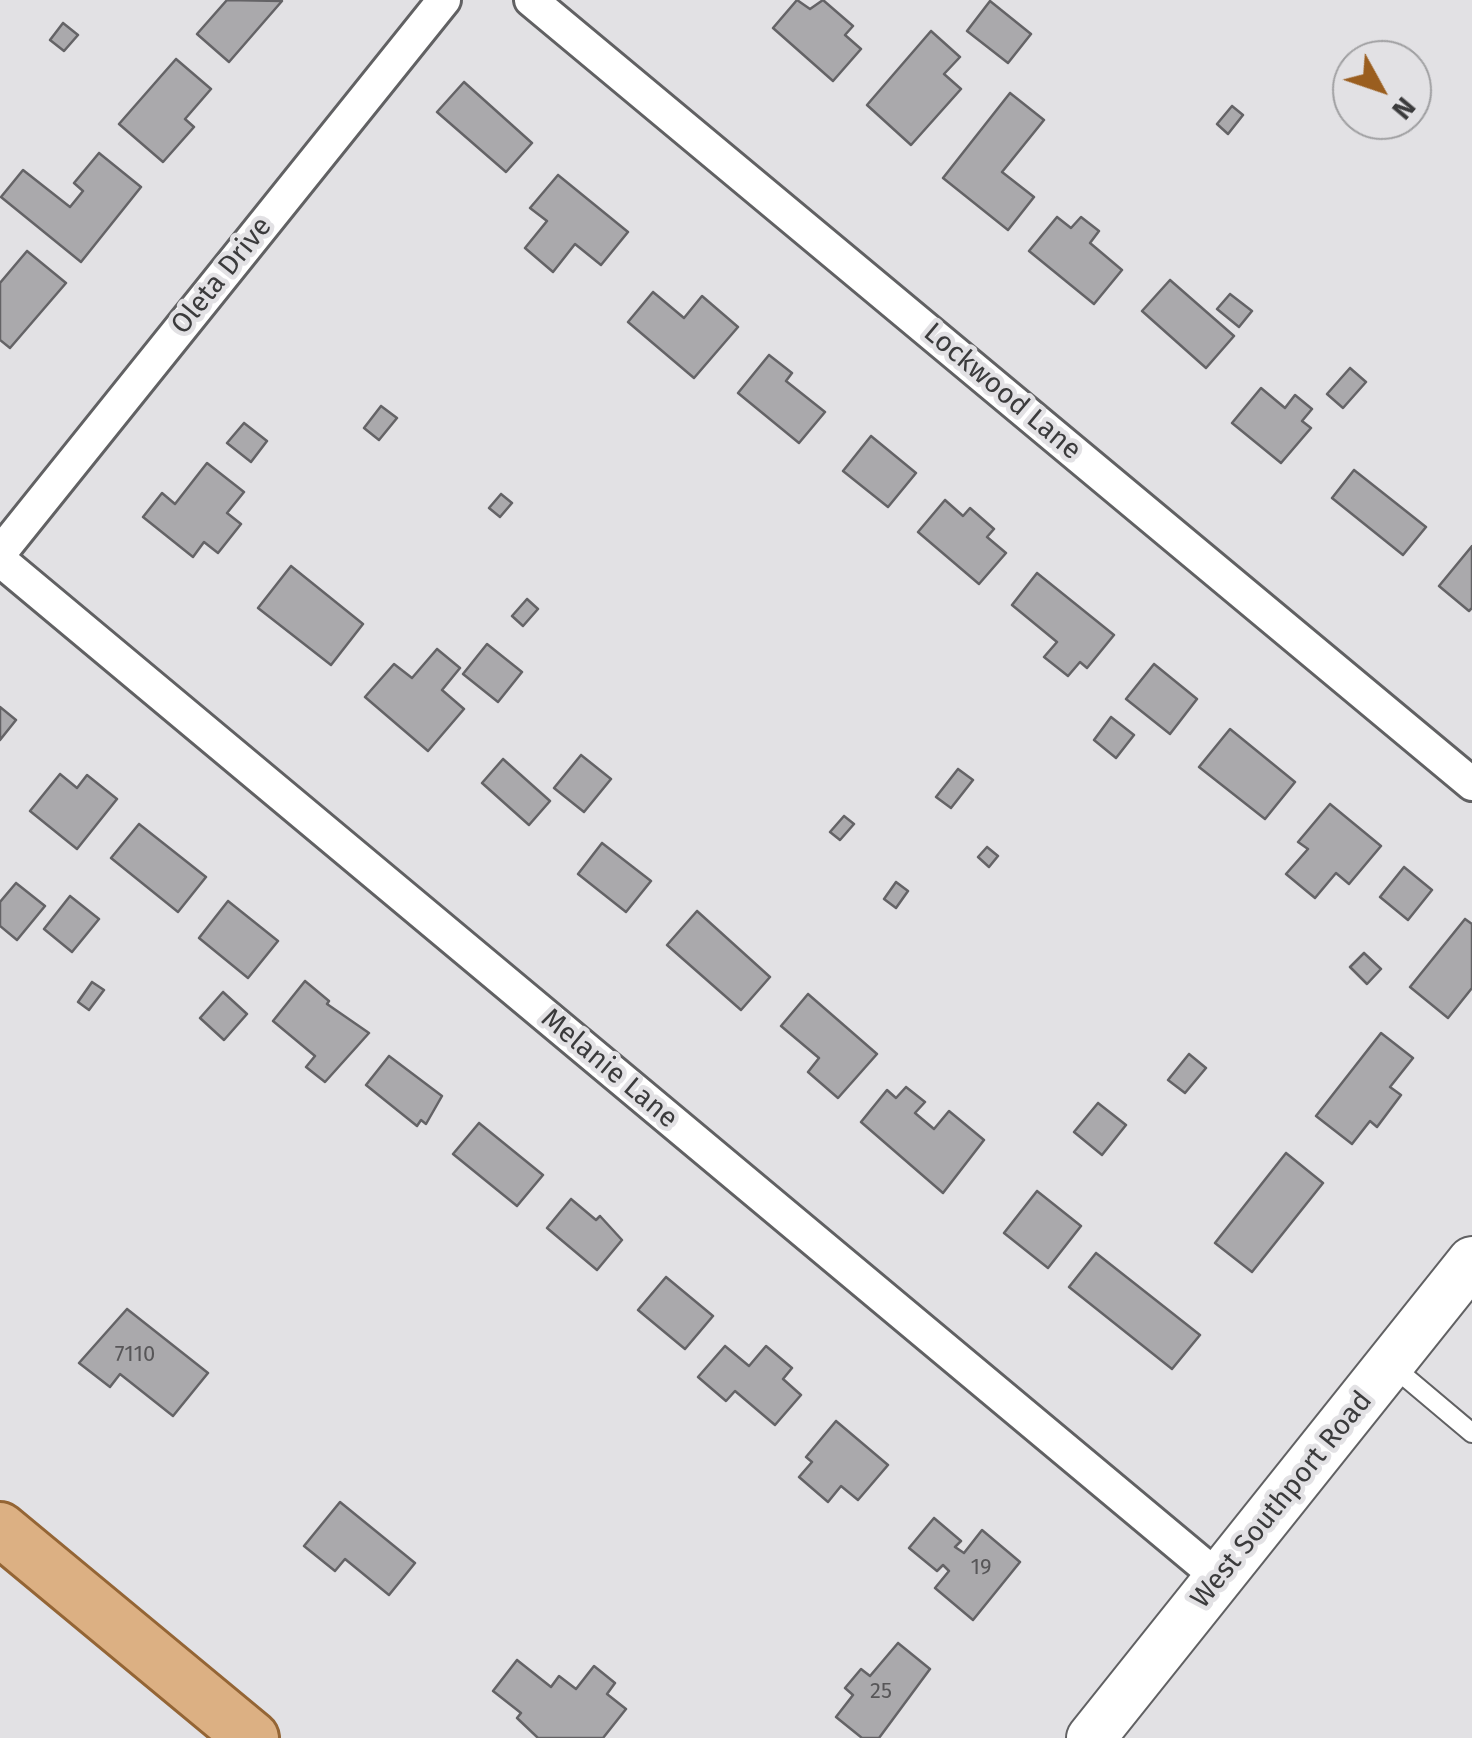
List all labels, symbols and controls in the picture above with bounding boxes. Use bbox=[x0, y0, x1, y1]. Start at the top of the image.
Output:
north arrow bbox=[1332, 40, 1432, 140]
text: N bbox=[1385, 91, 1422, 126]
street label: Oleta Drive bbox=[165, 211, 279, 341]
street label: Lockwood Lane bbox=[917, 317, 1087, 467]
street label: Melanie Lane bbox=[534, 1002, 684, 1136]
house number: 7110 bbox=[115, 1342, 155, 1368]
street label: West Southport Road bbox=[1184, 1385, 1380, 1615]
house number: 19 bbox=[970, 1555, 992, 1581]
house number: 25 bbox=[870, 1679, 892, 1705]

